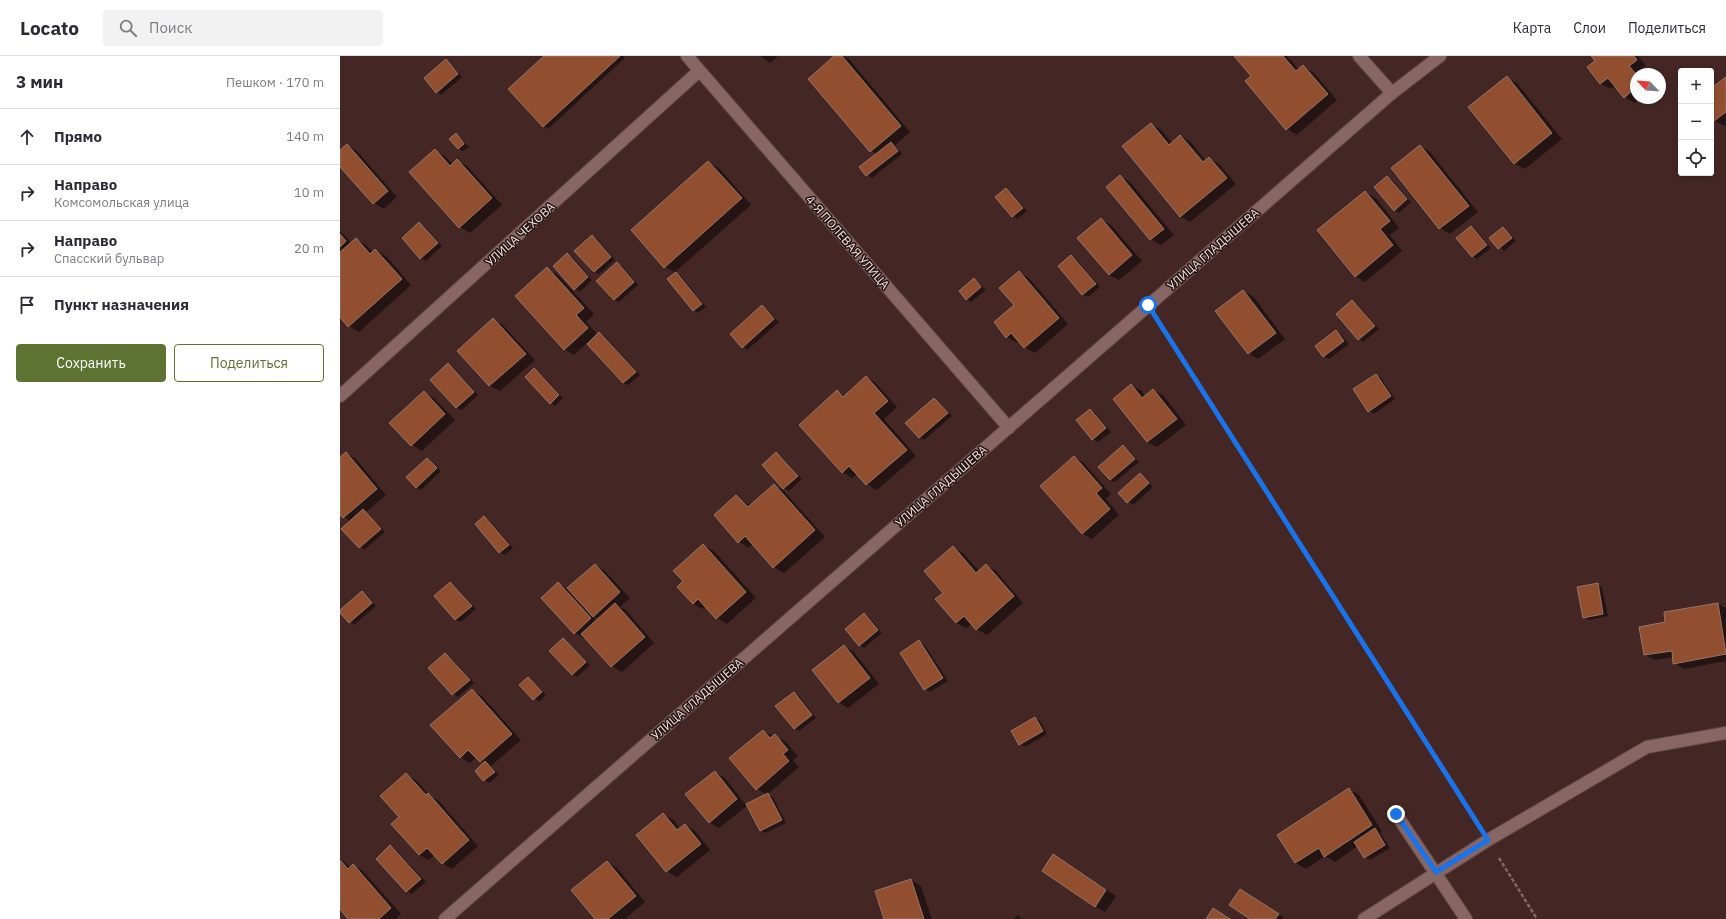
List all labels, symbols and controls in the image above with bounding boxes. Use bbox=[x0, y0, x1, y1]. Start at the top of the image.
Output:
search box bbox=[103, 10, 383, 46]
text: Locato bbox=[20, 16, 79, 40]
icon: search bbox=[117, 17, 139, 39]
text: Поиск bbox=[149, 18, 192, 37]
text: Карта bbox=[1513, 19, 1551, 37]
text: Слои bbox=[1573, 19, 1606, 37]
text: Поделиться bbox=[1628, 19, 1706, 37]
north arrow bbox=[1630, 68, 1666, 104]
map controls bbox=[1678, 68, 1714, 176]
button: + bbox=[1678, 68, 1714, 104]
text: 3 мин bbox=[16, 71, 63, 93]
text: Пешком · 170 m bbox=[226, 74, 324, 91]
button: − bbox=[1678, 104, 1714, 140]
icon: ahead bbox=[16, 126, 38, 148]
text: Прямо bbox=[54, 127, 102, 146]
text: 140 m bbox=[286, 128, 324, 145]
button: locate bbox=[1678, 140, 1714, 176]
text: Направо bbox=[54, 175, 117, 194]
icon: right bbox=[16, 182, 38, 204]
text: 10 m bbox=[294, 184, 324, 201]
street label: 4-Я ПОЛЕВАЯ УЛИЦА bbox=[803, 192, 893, 292]
text: Комсомольская улица bbox=[54, 194, 189, 211]
street label: УЛИЦА ЧЕХОВА bbox=[482, 199, 558, 269]
street label: УЛИЦА ГЛАДЫШЕВА bbox=[1164, 205, 1262, 293]
text: Направо bbox=[54, 231, 117, 250]
icon: right bbox=[16, 238, 38, 260]
text: 20 m bbox=[294, 240, 324, 257]
text: Спасский бульвар bbox=[54, 250, 164, 267]
icon: arrive bbox=[16, 294, 38, 316]
text: Пункт назначения bbox=[54, 295, 189, 314]
route start bbox=[1139, 296, 1157, 314]
button: Сохранить bbox=[16, 344, 166, 382]
button: Поделиться bbox=[174, 344, 324, 382]
street label: УЛИЦА ГЛАДЫШЕВА bbox=[892, 442, 990, 530]
street label: УЛИЦА ГЛАДЫШЕВА bbox=[648, 655, 746, 743]
route end bbox=[1387, 805, 1405, 823]

